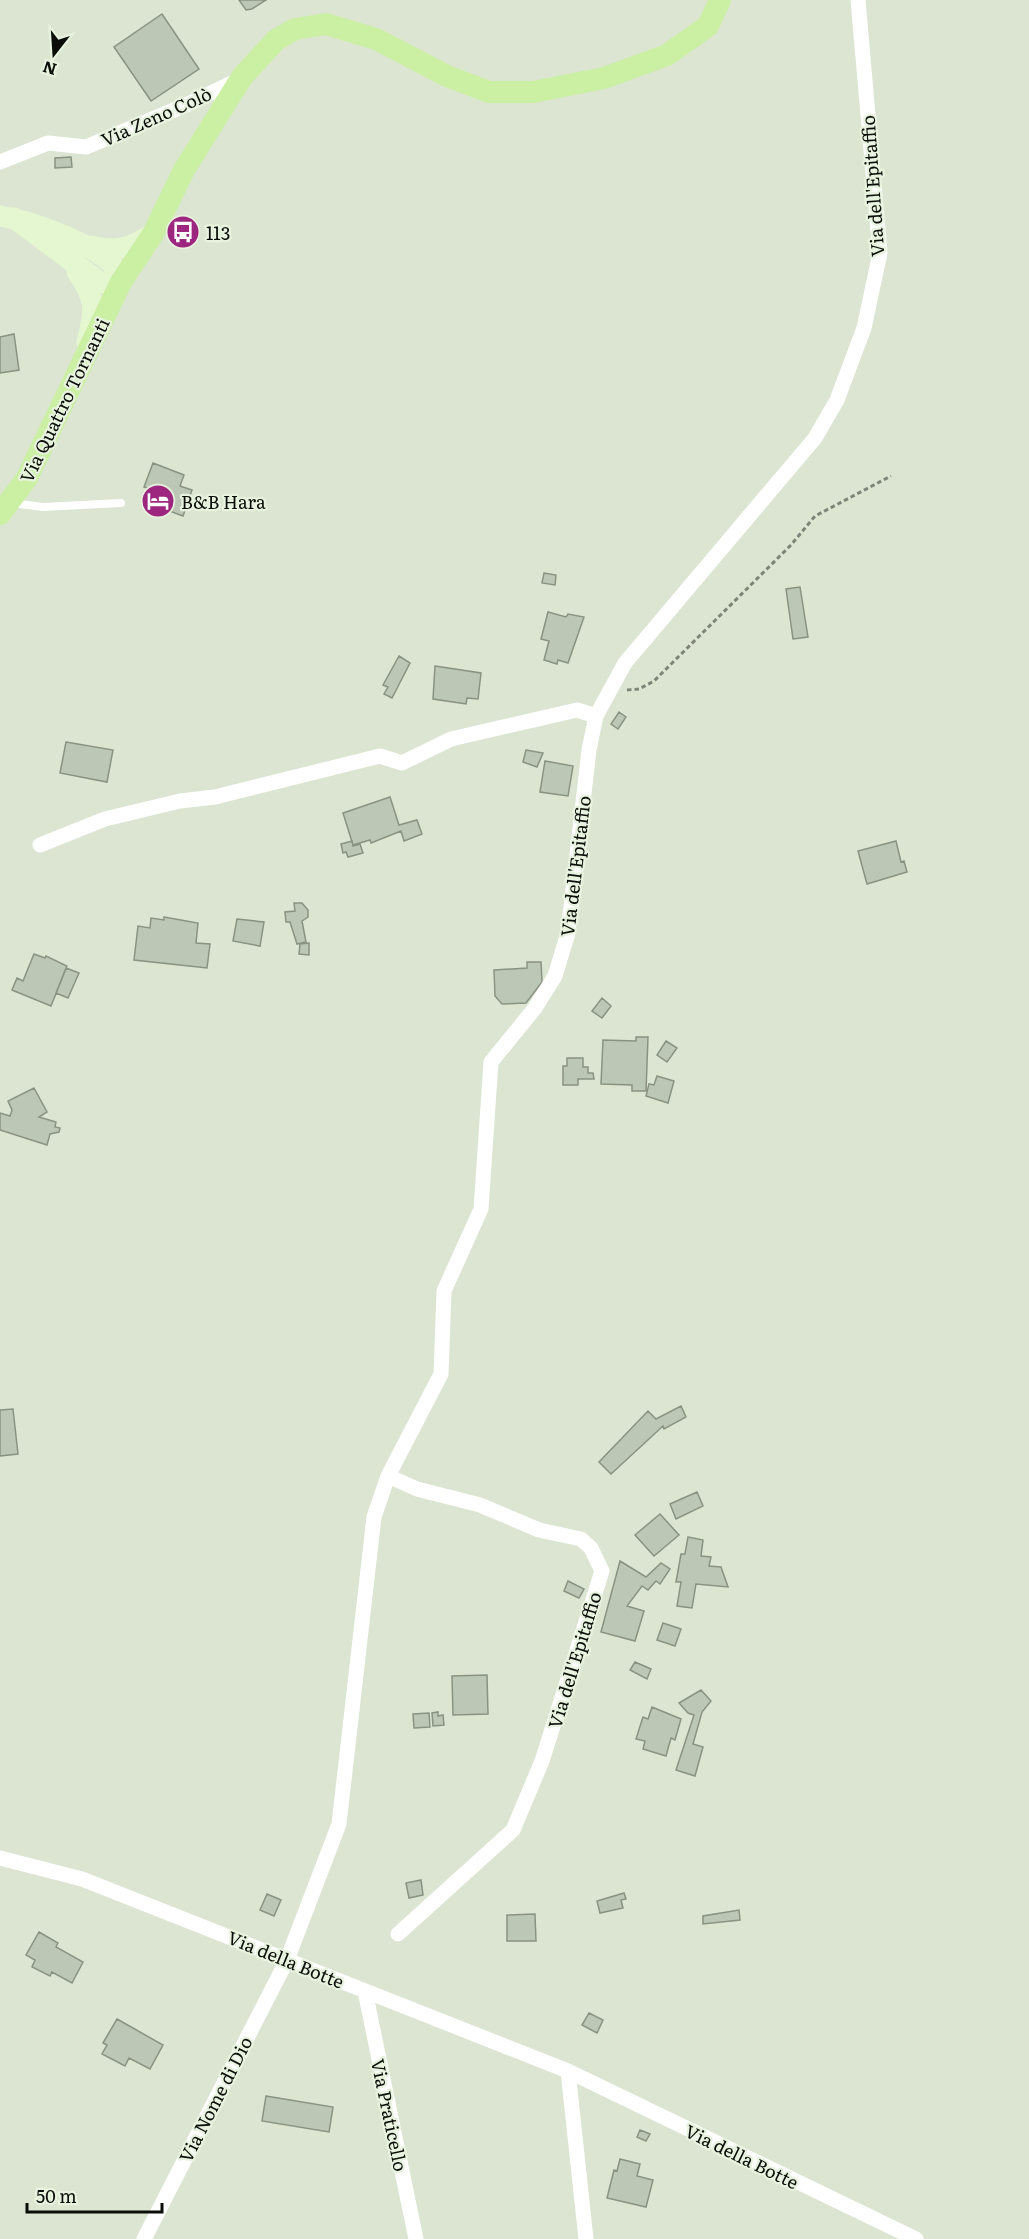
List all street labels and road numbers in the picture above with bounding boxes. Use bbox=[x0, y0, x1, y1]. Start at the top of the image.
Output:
street label: Via Zeno Colò bbox=[96, 80, 216, 152]
street label: Via dell'Epitaffio bbox=[854, 114, 890, 258]
street label: Via Quattro Tornanti bbox=[12, 313, 116, 487]
street label: Via dell'Epitaffio bbox=[553, 794, 597, 938]
street label: Via dell'Epitaffio bbox=[540, 1588, 608, 1732]
street label: Via della Botte bbox=[224, 1923, 348, 1995]
street label: Via Nome di Dio bbox=[172, 2031, 258, 2167]
street label: Via Praticello bbox=[365, 2056, 415, 2174]
street label: Via della Botte bbox=[681, 2117, 803, 2195]

